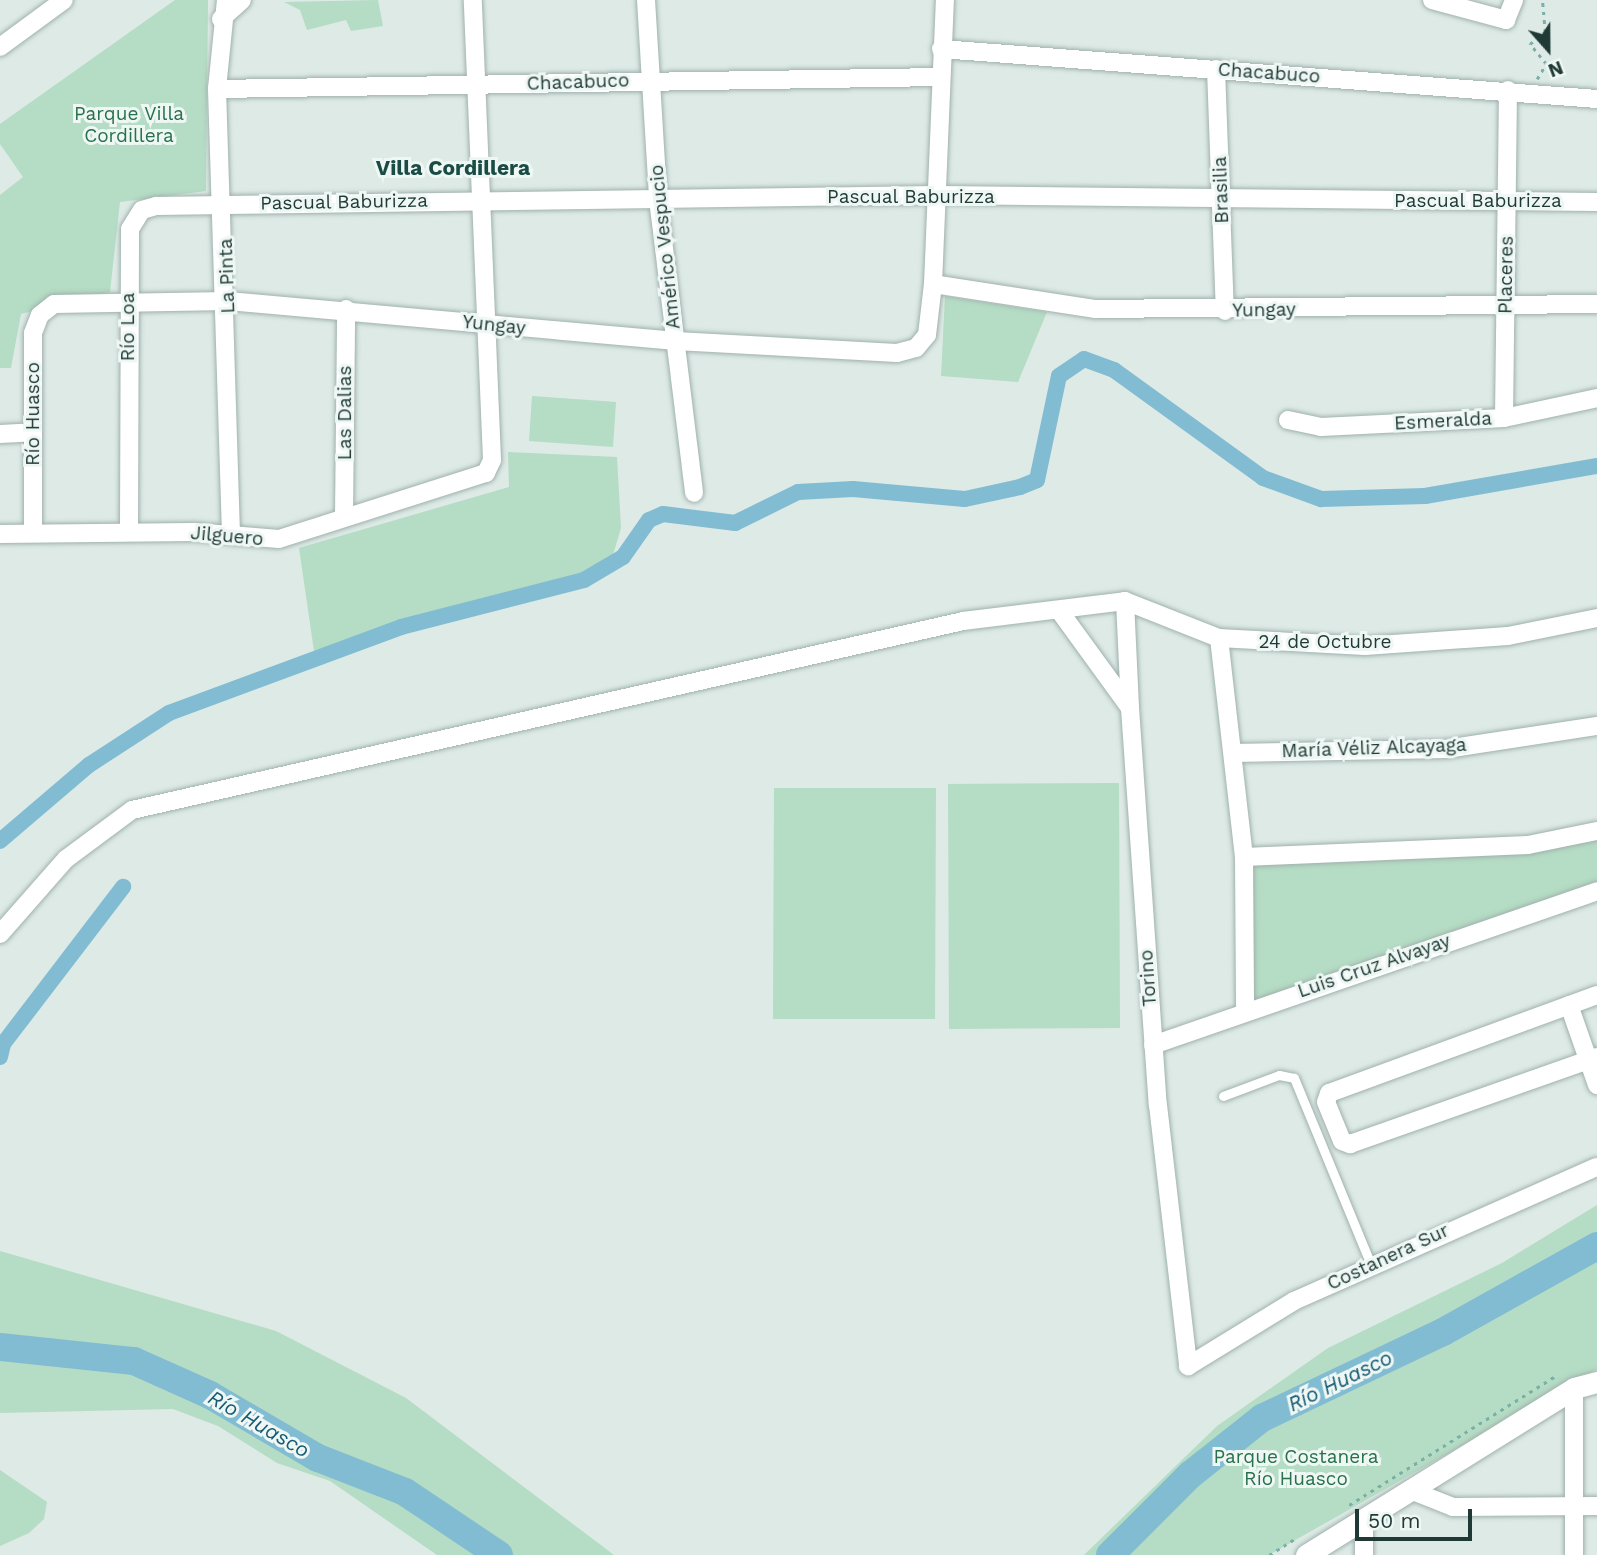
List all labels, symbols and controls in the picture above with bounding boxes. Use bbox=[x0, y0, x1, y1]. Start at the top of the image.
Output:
north arrow bbox=[1513, 14, 1583, 84]
text: N bbox=[1545, 56, 1566, 82]
street label: Chacabuco bbox=[1217, 58, 1321, 88]
street label: Chacabuco bbox=[526, 69, 630, 95]
park label: Parque Villa Cordillera bbox=[74, 103, 184, 147]
district label: Villa Cordillera bbox=[376, 155, 530, 181]
street label: Brasilia bbox=[1208, 156, 1234, 224]
street label: Américo Vespucio bbox=[645, 163, 685, 331]
street label: Pascual Baburizza bbox=[827, 186, 995, 208]
street label: Pascual Baburizza bbox=[260, 189, 428, 215]
street label: Pascual Baburizza bbox=[1394, 190, 1562, 212]
street label: Placeres bbox=[1494, 236, 1518, 314]
street label: La Pinta bbox=[214, 238, 240, 314]
street label: Río Loa bbox=[117, 293, 139, 361]
street label: Yungay bbox=[1232, 298, 1296, 322]
street label: Yungay bbox=[461, 310, 527, 340]
street label: Río Huasco bbox=[22, 362, 44, 466]
street label: Las Dalias bbox=[334, 366, 356, 460]
street label: Esmeralda bbox=[1394, 407, 1492, 435]
street label: Jilguero bbox=[190, 521, 264, 551]
street label: 24 de Octubre bbox=[1259, 631, 1391, 653]
street label: María Véliz Alcayaga bbox=[1280, 733, 1468, 763]
street label: Luis Cruz Alvayay bbox=[1294, 929, 1454, 1003]
street label: Torino bbox=[1135, 949, 1161, 1007]
street label: Costanera Sur bbox=[1323, 1219, 1453, 1295]
water label: Río Huasco bbox=[1284, 1345, 1396, 1417]
water label: Río Huasco bbox=[204, 1385, 314, 1463]
park label: Parque Costanera Río Huasco bbox=[1214, 1446, 1378, 1490]
scale bar bbox=[1359, 1496, 1476, 1540]
text: 50 m bbox=[1368, 1508, 1420, 1533]

